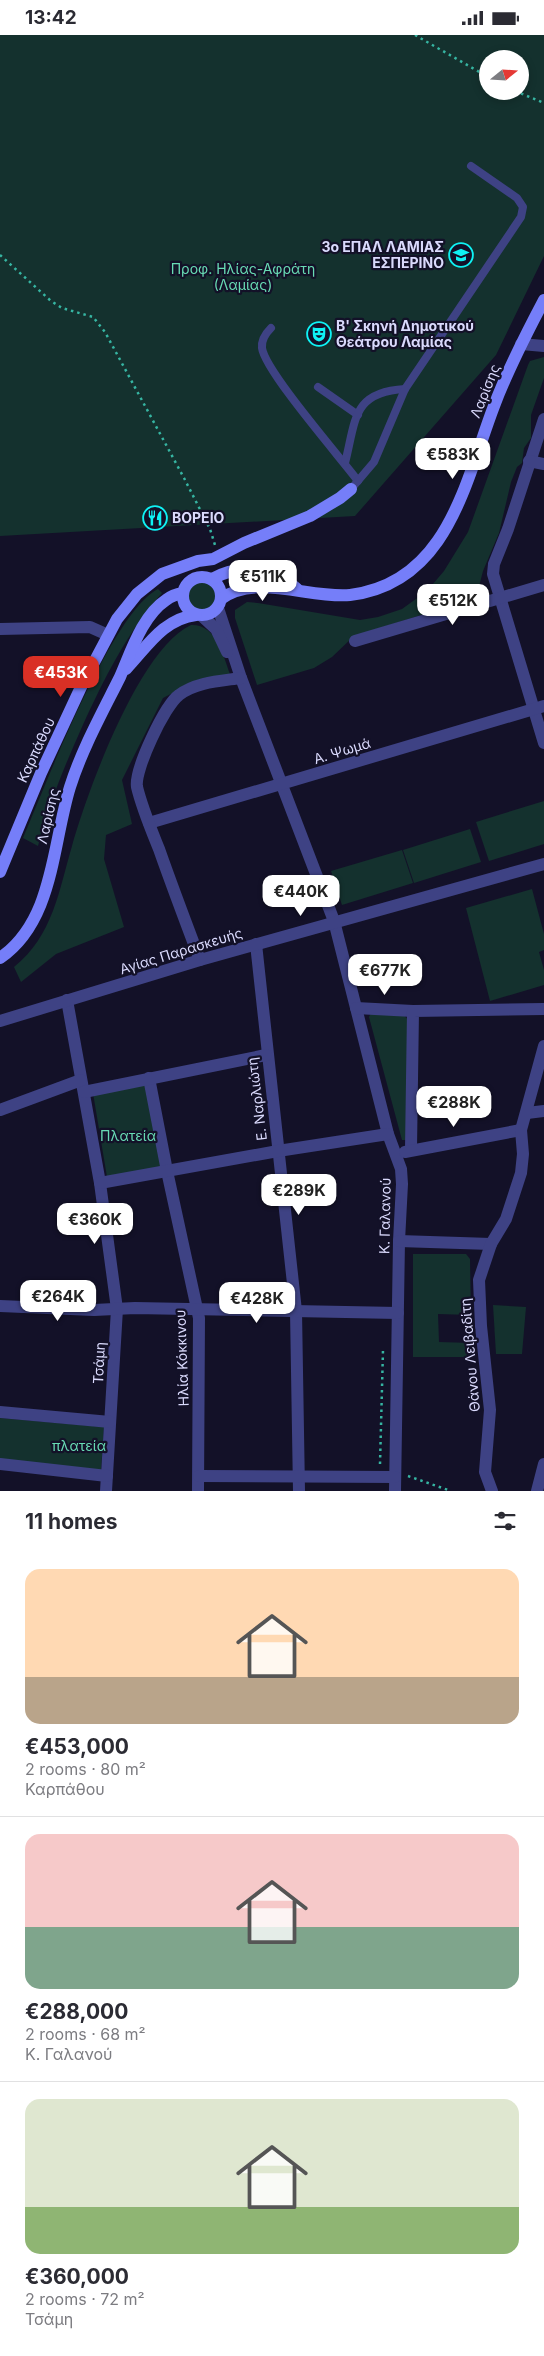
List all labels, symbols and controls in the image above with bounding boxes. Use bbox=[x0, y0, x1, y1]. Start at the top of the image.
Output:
text: 13:42 bbox=[25, 6, 77, 29]
north arrow bbox=[479, 50, 529, 100]
map controls bbox=[479, 50, 529, 100]
place label: 3ο ΕΠΑΛ ΛΑΜΙΑΣ ΕΣΠΕΡΙΝΟ bbox=[321, 238, 444, 271]
school or university icon: 3ο ΕΠΑΛ ΛΑΜΙΑΣ ΕΣΠΕΡΙΝΟ bbox=[448, 242, 474, 268]
park label: Προφ. Ηλίας-Αφράτη (Λαμίας) bbox=[171, 260, 315, 293]
place label: Β' Σκηνή Δημοτικού Θεάτρου Λαμίας bbox=[336, 317, 474, 350]
theatre icon: Β' Σκηνή Δημοτικού Θεάτρου Λαμίας bbox=[306, 321, 332, 347]
street label: Λαρίσης bbox=[466, 361, 503, 420]
pin: €583K bbox=[418, 437, 488, 480]
text: €583K bbox=[426, 444, 480, 464]
restaurant icon: ΒΟΡΕΙΟ bbox=[142, 505, 168, 531]
place label: ΒΟΡΕΙΟ bbox=[172, 509, 225, 526]
pin: €511K bbox=[228, 559, 298, 602]
text: €511K bbox=[240, 566, 286, 586]
pin: €512K bbox=[418, 583, 488, 626]
text: €512K bbox=[428, 590, 478, 610]
pin: €453K bbox=[26, 655, 96, 698]
text: €453K bbox=[34, 662, 88, 682]
street label: Καρπάθου bbox=[13, 715, 58, 785]
street label: Α. Ψωμά bbox=[311, 734, 372, 767]
street label: Λαρίσης bbox=[33, 786, 62, 845]
pin: €440K bbox=[266, 875, 336, 917]
text: €440K bbox=[274, 881, 328, 901]
street label: Αγίας Παρασκευής bbox=[117, 924, 244, 977]
pin: €677K bbox=[350, 953, 420, 996]
text: €677K bbox=[359, 960, 411, 980]
street label: Ε. Ναρλιώτη bbox=[243, 1056, 270, 1142]
pin: €288K bbox=[419, 1085, 489, 1128]
text: €288K bbox=[427, 1092, 481, 1112]
park label: Πλατεία bbox=[100, 1127, 156, 1144]
pin: €289K bbox=[264, 1173, 334, 1216]
street label: Κ. Γαλανού bbox=[375, 1178, 394, 1254]
text: €289K bbox=[272, 1180, 326, 1200]
pin: €360K bbox=[60, 1203, 130, 1245]
text: €360K bbox=[68, 1209, 122, 1229]
pin: €264K bbox=[23, 1279, 93, 1322]
pin: €428K bbox=[222, 1281, 292, 1324]
text: €264K bbox=[31, 1286, 85, 1306]
text: €428K bbox=[230, 1288, 284, 1308]
street label: Θάνου Λειβαδίτη bbox=[456, 1297, 483, 1413]
street label: Ηλία Κόκκινου bbox=[171, 1309, 192, 1407]
street label: Τσάμη bbox=[89, 1341, 108, 1385]
park label: πλατεία bbox=[52, 1437, 106, 1454]
icon: filters bbox=[491, 1507, 519, 1535]
text: 11 homes bbox=[25, 1509, 117, 1534]
icon: home bbox=[227, 1601, 317, 1691]
text: €453,000 bbox=[25, 1734, 129, 1759]
text: 2 rooms · 80 m² bbox=[25, 1759, 146, 1779]
text: Καρπάθου bbox=[25, 1779, 105, 1799]
icon: home bbox=[227, 1867, 317, 1957]
text: €288,000 bbox=[25, 1999, 128, 2024]
text: 2 rooms · 68 m² bbox=[25, 2024, 146, 2044]
text: Κ. Γαλανού bbox=[25, 2044, 113, 2064]
icon: home bbox=[227, 2132, 317, 2222]
text: €360,000 bbox=[25, 2264, 129, 2289]
text: 2 rooms · 72 m² bbox=[25, 2289, 145, 2309]
text: Τσάμη bbox=[25, 2309, 73, 2329]

